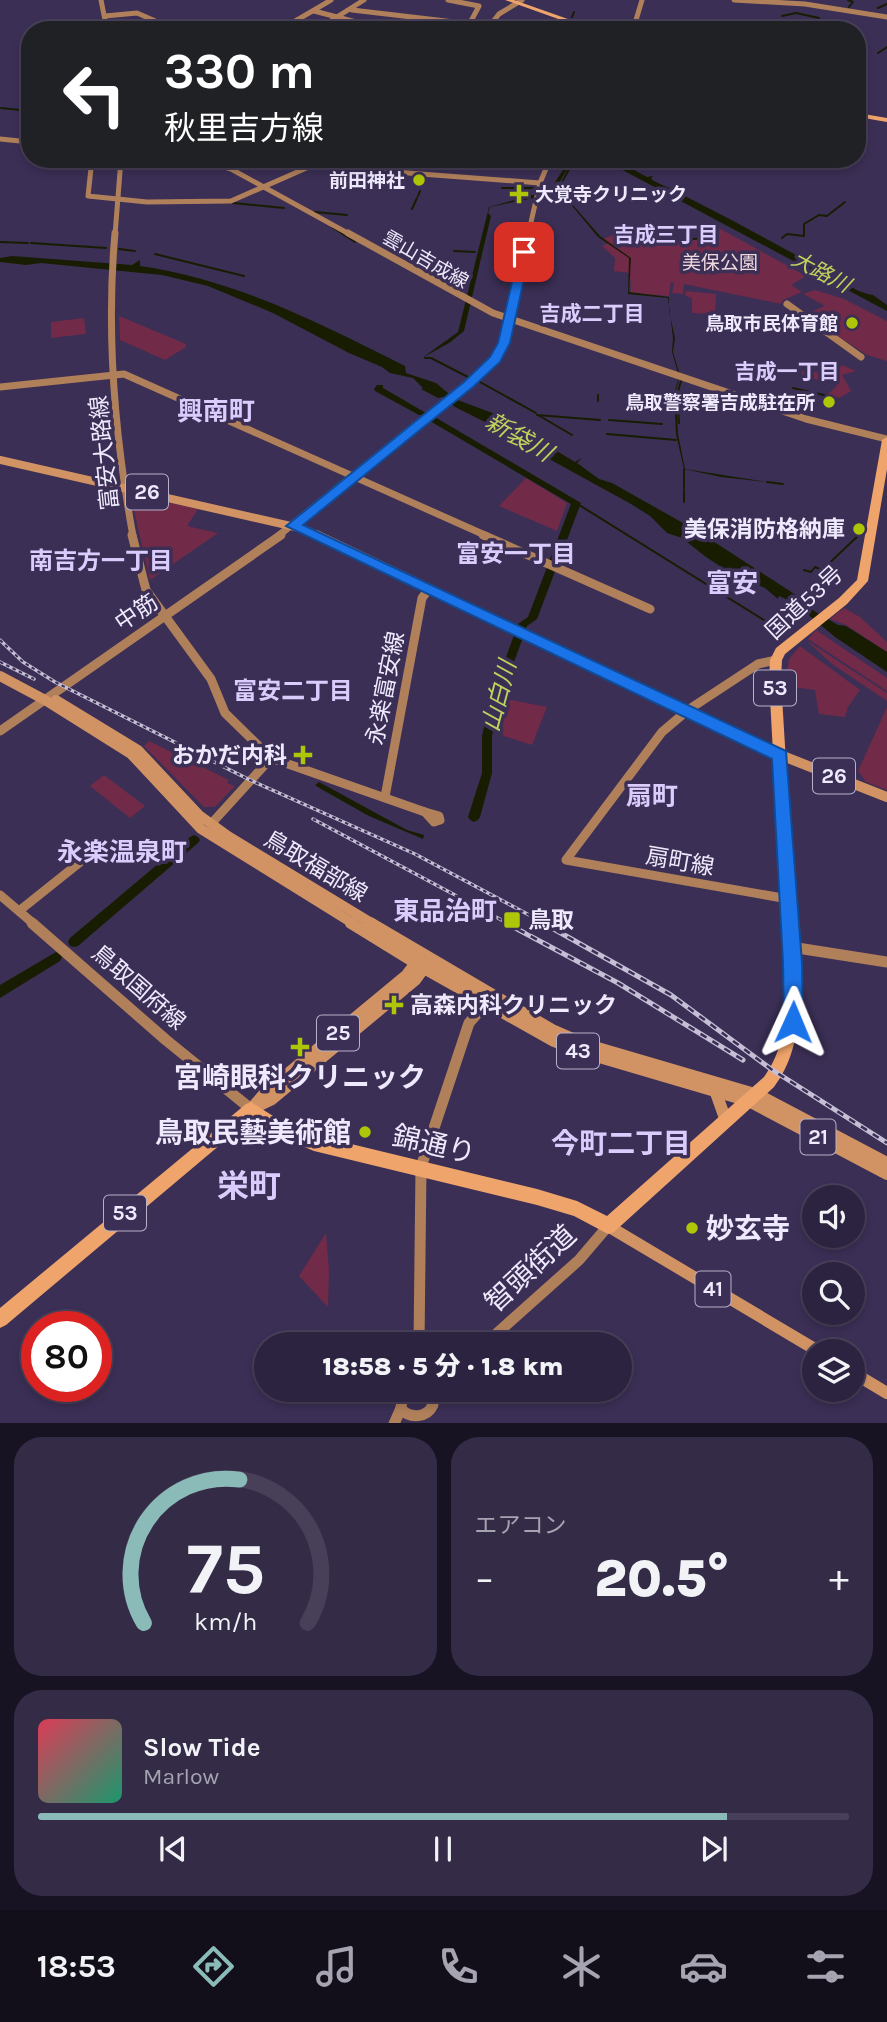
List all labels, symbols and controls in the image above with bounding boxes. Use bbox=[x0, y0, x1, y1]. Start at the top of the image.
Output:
text: 330 m bbox=[164, 43, 315, 100]
icon: left bbox=[49, 49, 140, 140]
text: 秋里吉方線 bbox=[164, 110, 324, 147]
place label: 前田神社 bbox=[329, 170, 405, 192]
marker: 前田神社 bbox=[411, 172, 427, 188]
marker: 大覚寺クリニック bbox=[509, 184, 529, 204]
place label: 大覚寺クリニック bbox=[535, 184, 687, 206]
pin bbox=[494, 222, 554, 282]
district label: 吉成三丁目 bbox=[614, 223, 719, 247]
street label: 雲山吉成線 bbox=[379, 227, 472, 293]
icon: arrive bbox=[505, 233, 543, 271]
water label: 大路川 bbox=[788, 247, 856, 298]
park label: 美保公園 bbox=[682, 252, 758, 274]
district label: 吉成二丁目 bbox=[540, 302, 645, 326]
place label: 鳥取市民体育館 bbox=[705, 313, 838, 335]
marker: 鳥取市民体育館 bbox=[844, 315, 860, 331]
district label: 吉成一丁目 bbox=[735, 360, 840, 384]
place label: 鳥取警察署吉成駐在所 bbox=[625, 392, 815, 414]
street label: 富安大路線 bbox=[85, 394, 124, 512]
marker: 鳥取警察署吉成駐在所 bbox=[821, 394, 837, 410]
district label: 興南町 bbox=[177, 396, 255, 427]
water label: 新袋川 bbox=[481, 407, 560, 469]
road number: 26 bbox=[126, 475, 168, 510]
place label: 美保消防格納庫 bbox=[684, 516, 845, 543]
marker: 美保消防格納庫 bbox=[851, 521, 867, 537]
district label: 富安一丁目 bbox=[456, 540, 576, 568]
district label: 南吉方一丁目 bbox=[29, 547, 173, 575]
street label: 国道53号 bbox=[760, 560, 848, 645]
district label: 富安 bbox=[706, 568, 758, 599]
street label: 中筋 bbox=[110, 588, 163, 636]
street label: 永楽富安線 bbox=[361, 629, 410, 747]
water label: 山白川 bbox=[476, 655, 523, 734]
road number: 53 bbox=[754, 670, 796, 706]
district label: 富安二丁目 bbox=[233, 677, 353, 705]
place label: おかだ内科 bbox=[172, 742, 287, 769]
marker: おかだ内科 bbox=[293, 745, 313, 765]
road number: 26 bbox=[813, 758, 855, 794]
district label: 扇町 bbox=[626, 781, 678, 812]
street label: 鳥取福部線 bbox=[260, 825, 372, 908]
district label: 永楽温泉町 bbox=[57, 837, 187, 868]
street label: 扇町線 bbox=[644, 842, 716, 881]
district label: 東品治町 bbox=[393, 896, 497, 927]
place label: 鳥取 bbox=[528, 907, 574, 934]
marker: 鳥取 bbox=[502, 910, 522, 930]
street label: 鳥取国府線 bbox=[86, 939, 191, 1035]
position arrow bbox=[756, 985, 830, 1059]
place label: 高森内科クリニック bbox=[410, 992, 617, 1019]
marker: 高森内科クリニック bbox=[384, 995, 404, 1015]
road number: 25 bbox=[317, 1016, 359, 1050]
road number: 43 bbox=[557, 1034, 599, 1068]
marker: 宮崎眼科クリニック bbox=[290, 1037, 310, 1057]
place label: 宮崎眼科クリニック bbox=[174, 1061, 426, 1094]
place label: 鳥取民藝美術館 bbox=[155, 1116, 351, 1149]
street label: 錦通り bbox=[389, 1119, 479, 1170]
road number: 21 bbox=[800, 1120, 836, 1154]
marker: 鳥取民藝美術館 bbox=[357, 1124, 373, 1140]
district label: 今町二丁目 bbox=[551, 1127, 691, 1160]
district label: 栄町 bbox=[217, 1168, 281, 1205]
map controls bbox=[802, 1185, 865, 1402]
button: sound bbox=[802, 1185, 865, 1248]
road number: 53 bbox=[104, 1196, 146, 1230]
place label: 妙玄寺 bbox=[706, 1212, 790, 1245]
street label: 智頭街道 bbox=[478, 1218, 583, 1319]
marker: 妙玄寺 bbox=[684, 1220, 700, 1236]
button: search bbox=[802, 1262, 865, 1325]
road number: 41 bbox=[696, 1272, 730, 1306]
speed limit sign: 80 bbox=[21, 1311, 112, 1402]
button: layers bbox=[802, 1339, 865, 1402]
text: 18:58 · 5 分 · 1.8 km bbox=[322, 1351, 564, 1382]
text: エアコン bbox=[475, 1512, 567, 1539]
text: 75 bbox=[186, 1526, 265, 1611]
text: 20.5° bbox=[594, 1548, 729, 1609]
text: − bbox=[475, 1556, 494, 1601]
text: + bbox=[829, 1556, 849, 1601]
text: km/h bbox=[194, 1606, 257, 1635]
text: Slow Tide bbox=[143, 1732, 261, 1763]
text: Marlow bbox=[143, 1763, 219, 1790]
icon: previous bbox=[154, 1830, 192, 1868]
icon: pause bbox=[424, 1830, 462, 1868]
icon: next bbox=[695, 1830, 733, 1868]
icon: directions bbox=[189, 1942, 238, 1991]
icon: music bbox=[312, 1942, 361, 1991]
icon: phone bbox=[434, 1942, 483, 1991]
icon: climate bbox=[557, 1942, 606, 1991]
icon: car bbox=[679, 1942, 728, 1991]
icon: filters bbox=[801, 1942, 850, 1991]
text: 18:53 bbox=[37, 1948, 116, 1985]

